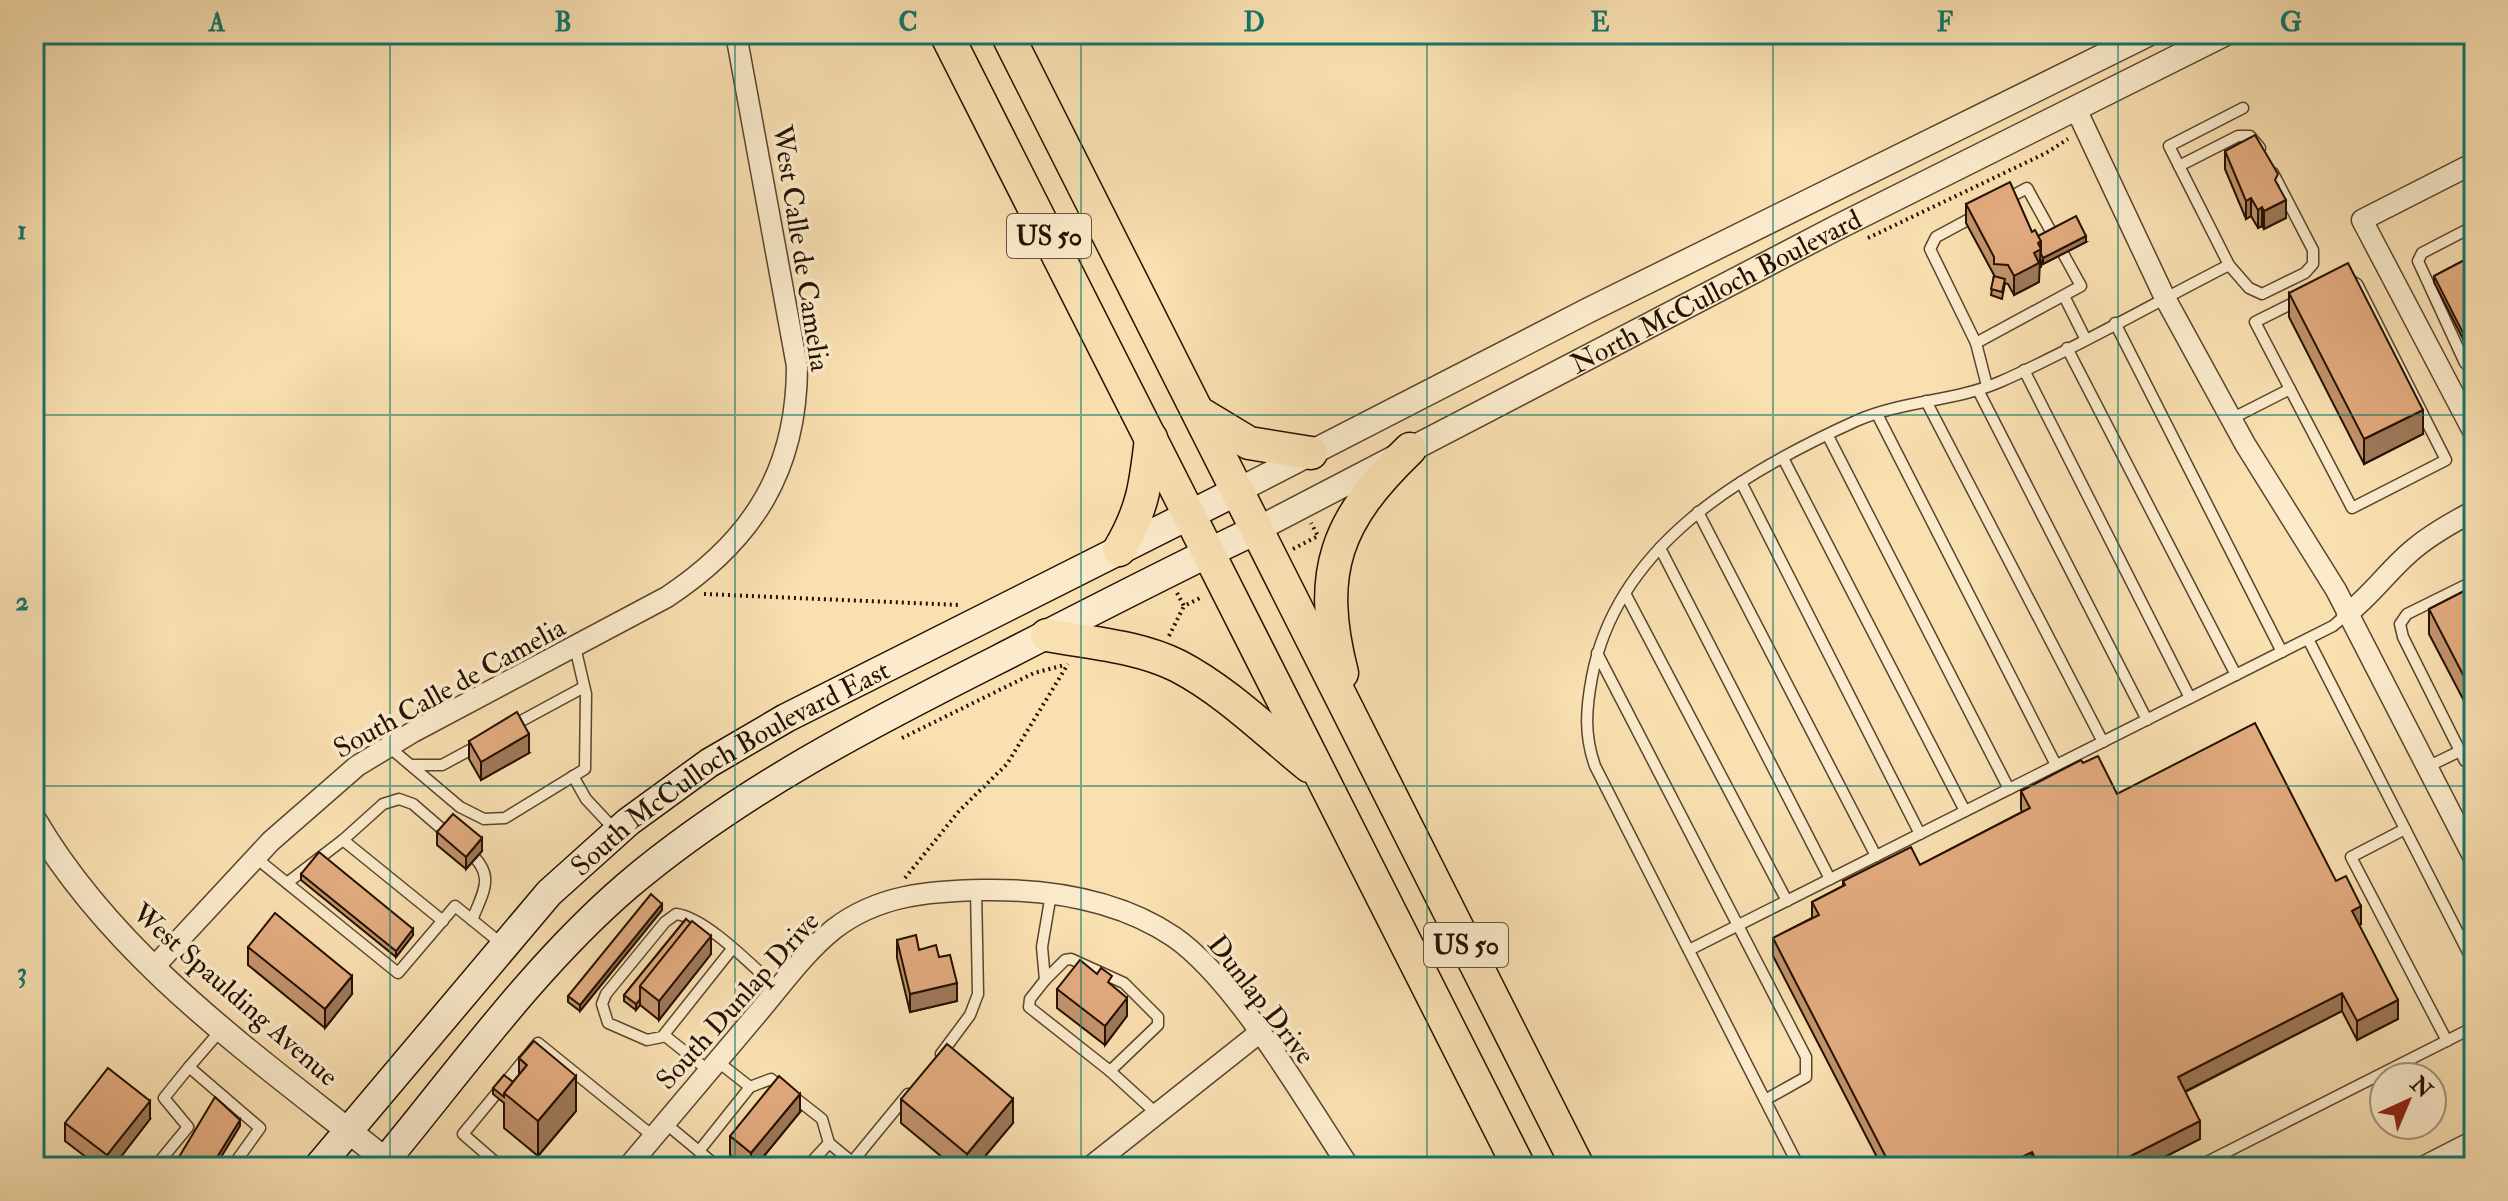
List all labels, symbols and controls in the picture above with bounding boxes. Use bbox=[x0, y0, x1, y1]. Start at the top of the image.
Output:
text: A bbox=[208, 7, 226, 39]
text: B bbox=[554, 7, 572, 39]
text: C bbox=[898, 7, 918, 39]
text: D bbox=[1243, 7, 1265, 39]
text: E bbox=[1591, 7, 1610, 39]
text: F bbox=[1937, 7, 1954, 39]
text: G bbox=[2280, 7, 2302, 39]
street label: West Calle de Camelia bbox=[764, 122, 837, 374]
street label: North McCulloch Boulevard bbox=[1565, 202, 1868, 382]
road number: US 50 bbox=[1007, 214, 1091, 258]
text: 1 bbox=[17, 215, 27, 247]
text: 2 bbox=[15, 586, 29, 618]
street label: South Calle de Camelia bbox=[328, 610, 572, 767]
street label: South McCulloch Boulevard East bbox=[564, 653, 896, 884]
street label: West Spaulding Avenue bbox=[124, 896, 345, 1094]
street label: South Dunlap Drive bbox=[649, 904, 827, 1097]
road number: US 50 bbox=[1424, 923, 1508, 967]
street label: Dunlap Drive bbox=[1199, 928, 1322, 1072]
text: 3 bbox=[17, 957, 27, 989]
north arrow bbox=[2368, 1061, 2448, 1141]
text: N bbox=[2404, 1070, 2438, 1104]

